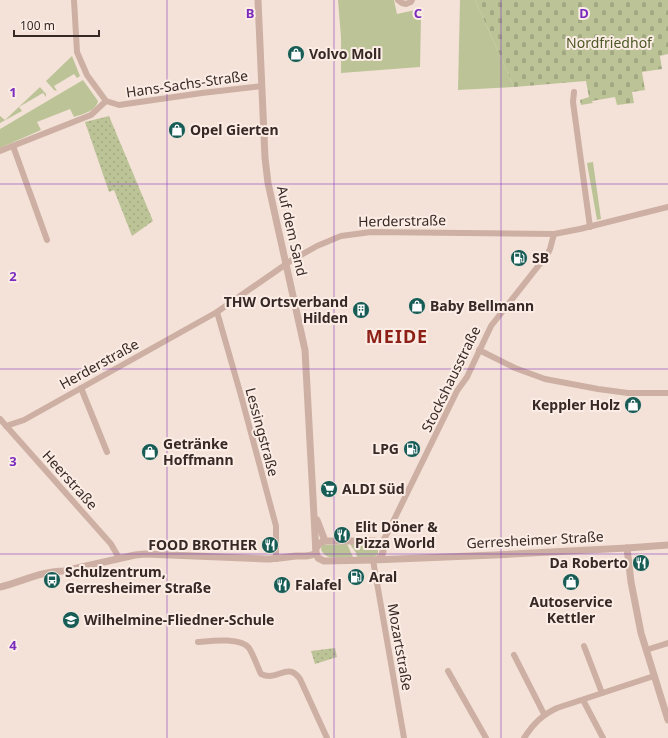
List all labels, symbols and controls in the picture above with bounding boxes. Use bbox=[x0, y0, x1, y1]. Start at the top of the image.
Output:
text: B bbox=[246, 4, 254, 22]
text: C bbox=[414, 4, 422, 22]
text: D bbox=[579, 4, 589, 22]
scale bar bbox=[14, 12, 99, 38]
text: 100 m bbox=[20, 17, 55, 34]
park label: Nordfriedhof bbox=[566, 33, 653, 52]
shop icon: Volvo Moll bbox=[286, 44, 306, 64]
place label: Volvo Moll bbox=[309, 44, 381, 63]
street label: Hans-Sachs-Straße bbox=[125, 66, 249, 101]
text: 1 bbox=[9, 83, 17, 101]
shop icon: Opel Gierten bbox=[167, 120, 187, 140]
place label: Opel Gierten bbox=[190, 120, 279, 139]
street label: Auf dem Sand bbox=[273, 184, 312, 278]
street label: Herderstraße bbox=[358, 210, 446, 231]
fuel station icon: SB bbox=[509, 248, 529, 268]
place label: SB bbox=[532, 248, 549, 267]
text: 2 bbox=[9, 267, 17, 285]
place label: THW Ortsverband Hilden bbox=[224, 292, 348, 327]
shop icon: Baby Bellmann bbox=[407, 296, 427, 316]
place label: Baby Bellmann bbox=[430, 296, 534, 315]
building icon: THW Ortsverband Hilden bbox=[351, 300, 371, 320]
street label: Stockshausstraße bbox=[417, 322, 485, 435]
district label: MEIDE bbox=[366, 324, 428, 348]
street label: Herderstraße bbox=[56, 334, 142, 393]
street label: Lessingstraße bbox=[241, 385, 284, 479]
place label: Keppler Holz bbox=[532, 395, 620, 414]
shop icon: Keppler Holz bbox=[623, 395, 643, 415]
place label: Getränke Hoffmann bbox=[163, 434, 234, 469]
place label: LPG bbox=[372, 439, 399, 458]
fuel station icon: LPG bbox=[402, 439, 422, 459]
shop icon: Getränke Hoffmann bbox=[140, 442, 160, 462]
street label: Heerstraße bbox=[39, 446, 102, 514]
text: 3 bbox=[9, 452, 17, 470]
supermarket icon: ALDI Süd bbox=[319, 479, 339, 499]
place label: ALDI Süd bbox=[342, 479, 405, 498]
place label: Elit Döner & Pizza World bbox=[355, 517, 438, 552]
restaurant icon: Elit Döner & Pizza World bbox=[332, 525, 352, 545]
street label: Gerresheimer Straße bbox=[466, 526, 604, 553]
place label: FOOD BROTHER bbox=[148, 535, 258, 554]
restaurant icon: FOOD BROTHER bbox=[260, 535, 280, 555]
place label: Da Roberto bbox=[550, 553, 628, 572]
restaurant icon: Da Roberto bbox=[631, 553, 651, 573]
place label: Schulzentrum, Gerresheimer Straße bbox=[65, 562, 211, 597]
fuel station icon: Aral bbox=[346, 567, 366, 587]
place label: Aral bbox=[369, 567, 397, 586]
bus stop icon: Schulzentrum, Gerresheimer Straße bbox=[42, 570, 62, 590]
shop icon: Autoservice Kettler bbox=[561, 572, 581, 592]
restaurant icon: Falafel bbox=[272, 575, 292, 595]
place label: Falafel bbox=[295, 575, 342, 594]
place label: Autoservice Kettler bbox=[529, 592, 613, 627]
street label: Mozartstraße bbox=[383, 602, 418, 692]
school or university icon: Wilhelmine-Fliedner-Schule bbox=[61, 610, 81, 630]
place label: Wilhelmine-Fliedner-Schule bbox=[84, 610, 274, 629]
text: 4 bbox=[9, 636, 17, 654]

